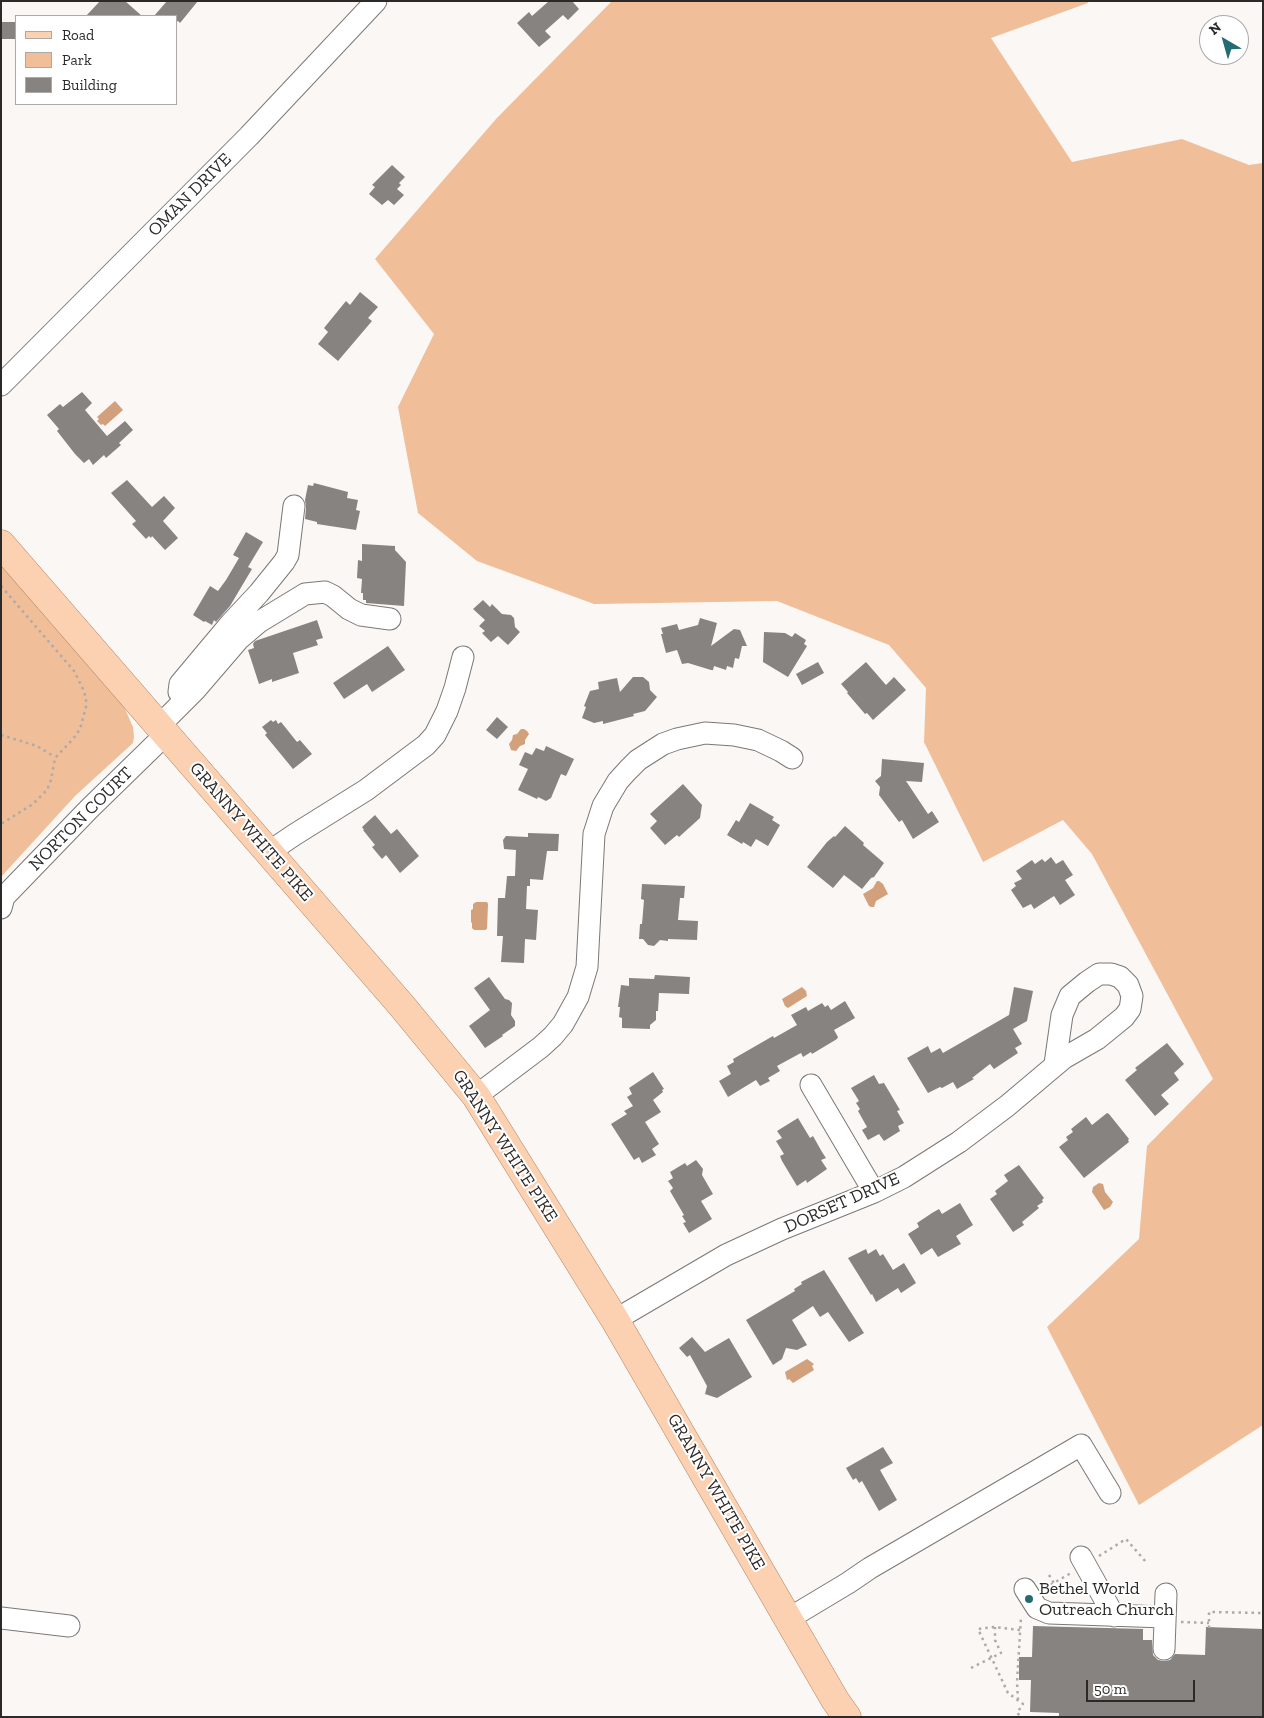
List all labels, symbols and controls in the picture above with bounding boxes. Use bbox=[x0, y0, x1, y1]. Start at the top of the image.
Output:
legend bbox=[15, 15, 178, 105]
north arrow bbox=[1199, 15, 1249, 65]
text: N bbox=[1206, 19, 1224, 39]
text: Road bbox=[62, 26, 94, 44]
text: Park bbox=[62, 51, 92, 69]
text: Building bbox=[62, 76, 117, 94]
street label: OMAN DRIVE bbox=[144, 149, 236, 241]
street label: GRANNY WHITE PIKE bbox=[185, 758, 317, 906]
street label: NORTON COURT bbox=[25, 763, 137, 875]
street label: GRANNY WHITE PIKE bbox=[448, 1066, 562, 1226]
street label: DORSET DRIVE bbox=[781, 1168, 903, 1238]
street label: GRANNY WHITE PIKE bbox=[662, 1410, 770, 1574]
place label: Bethel World Outreach Church bbox=[1039, 1578, 1174, 1620]
marker: Bethel World Outreach Church bbox=[1023, 1593, 1035, 1605]
scale bar bbox=[1089, 1670, 1198, 1702]
text: 50 m bbox=[1094, 1680, 1127, 1698]

